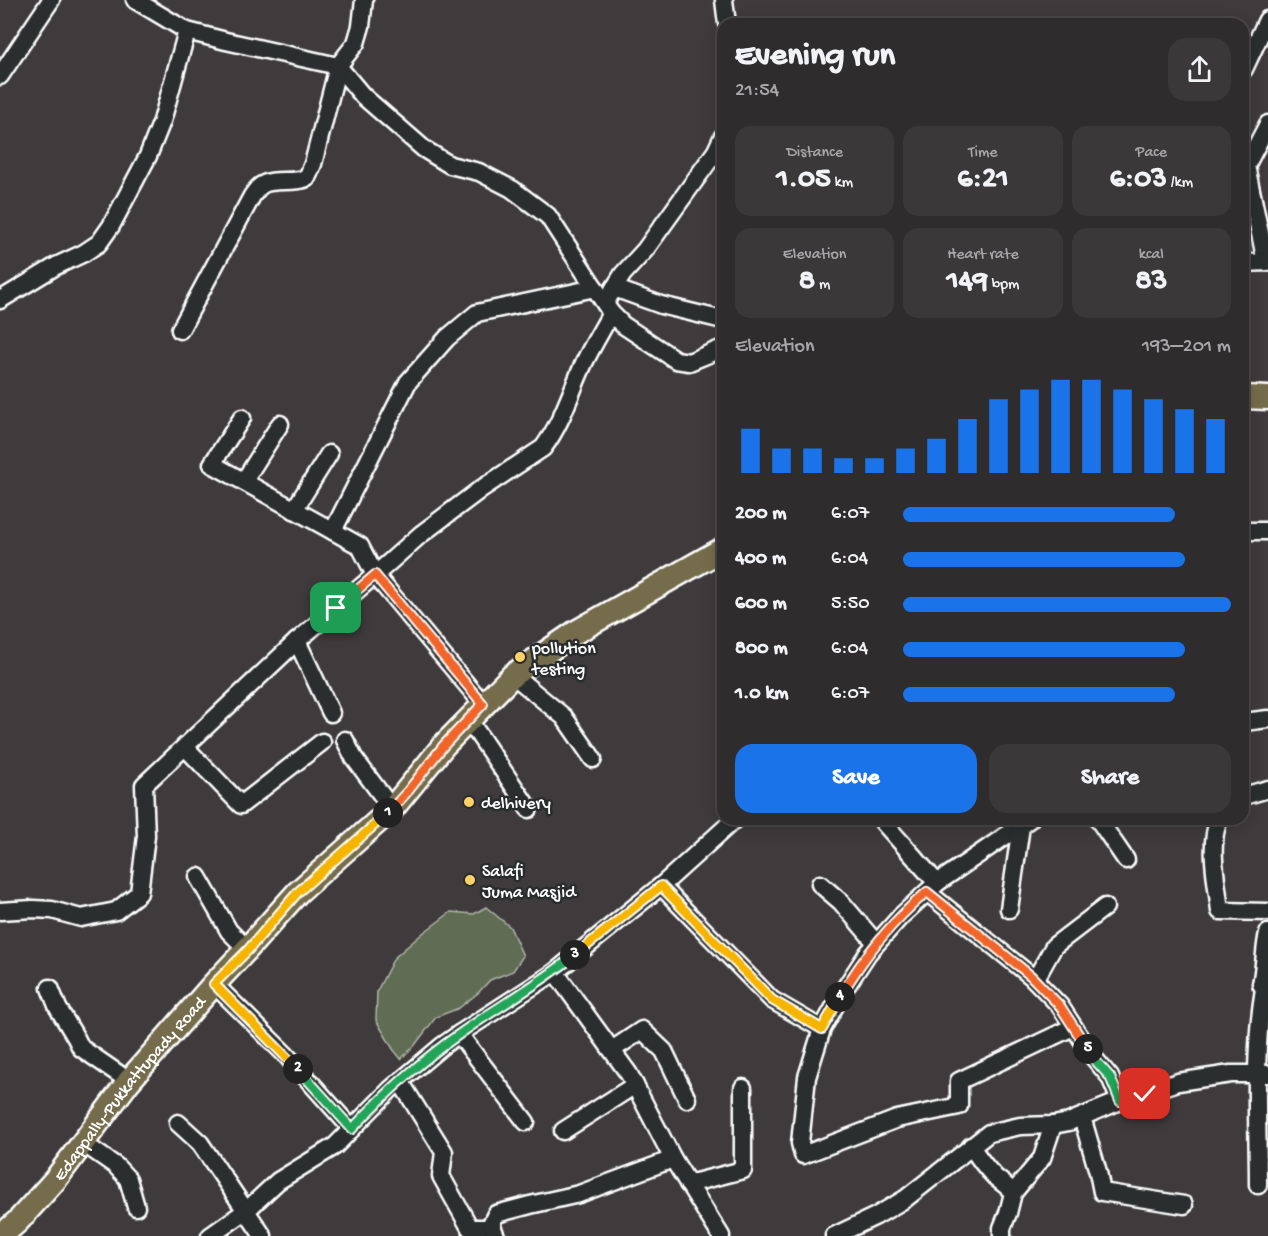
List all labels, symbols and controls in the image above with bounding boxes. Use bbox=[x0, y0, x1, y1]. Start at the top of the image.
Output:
text: Evening run bbox=[735, 38, 895, 76]
button: share bbox=[1168, 38, 1231, 101]
text: 21:54 bbox=[735, 80, 779, 103]
text: Distance bbox=[786, 144, 843, 163]
text: Time bbox=[968, 144, 998, 163]
text: Pace bbox=[1136, 144, 1167, 163]
text: 1.05 bbox=[776, 163, 831, 198]
text: 6:21 bbox=[957, 163, 1009, 198]
text: 6:03 bbox=[1110, 163, 1167, 198]
text: km bbox=[831, 174, 853, 193]
text: /km bbox=[1167, 174, 1193, 193]
text: Elevation bbox=[783, 246, 846, 265]
text: Heart rate bbox=[947, 246, 1019, 265]
text: kcal bbox=[1139, 246, 1164, 265]
text: 8 bbox=[799, 265, 815, 300]
text: 149 bbox=[947, 265, 988, 300]
text: 83 bbox=[1135, 265, 1167, 300]
text: m bbox=[815, 276, 830, 295]
text: bpm bbox=[988, 276, 1019, 295]
text: Elevation bbox=[735, 336, 815, 359]
text: 193–201 m bbox=[1142, 336, 1231, 359]
text: 200 m bbox=[735, 503, 786, 526]
text: 6:07 bbox=[831, 503, 869, 526]
text: 400 m bbox=[735, 548, 786, 571]
text: 6:04 bbox=[831, 548, 868, 571]
pin bbox=[310, 582, 361, 633]
icon: arrive bbox=[319, 591, 352, 624]
text: 600 m bbox=[735, 593, 787, 616]
text: 5:50 bbox=[831, 593, 870, 616]
text: 800 m bbox=[735, 638, 788, 661]
text: 6:04 bbox=[831, 638, 868, 661]
place label: pollution testing bbox=[531, 639, 596, 681]
marker: pollution testing bbox=[513, 650, 527, 664]
text: 1.0 km bbox=[735, 683, 789, 706]
text: 6:07 bbox=[831, 683, 869, 706]
button: Save bbox=[735, 744, 977, 813]
button: Share bbox=[989, 744, 1231, 813]
place label: delhivery bbox=[481, 794, 551, 815]
marker: delhivery bbox=[462, 795, 476, 809]
pin: 1 bbox=[373, 798, 403, 828]
text: 1 bbox=[385, 803, 391, 822]
place label: Salafi Juma Masjid bbox=[482, 862, 577, 904]
marker: Salafi Juma Masjid bbox=[463, 873, 477, 887]
pin: 3 bbox=[560, 940, 590, 970]
text: 3 bbox=[571, 945, 579, 964]
pin: 4 bbox=[825, 982, 855, 1012]
text: 4 bbox=[836, 987, 844, 1006]
street label: Edappally-Pukkattupady Road bbox=[50, 992, 212, 1186]
pin: 5 bbox=[1073, 1034, 1103, 1064]
text: 5 bbox=[1084, 1039, 1092, 1058]
pin: 2 bbox=[283, 1054, 313, 1084]
text: 2 bbox=[294, 1059, 302, 1078]
pin bbox=[1119, 1068, 1170, 1119]
icon: check bbox=[1128, 1077, 1161, 1110]

